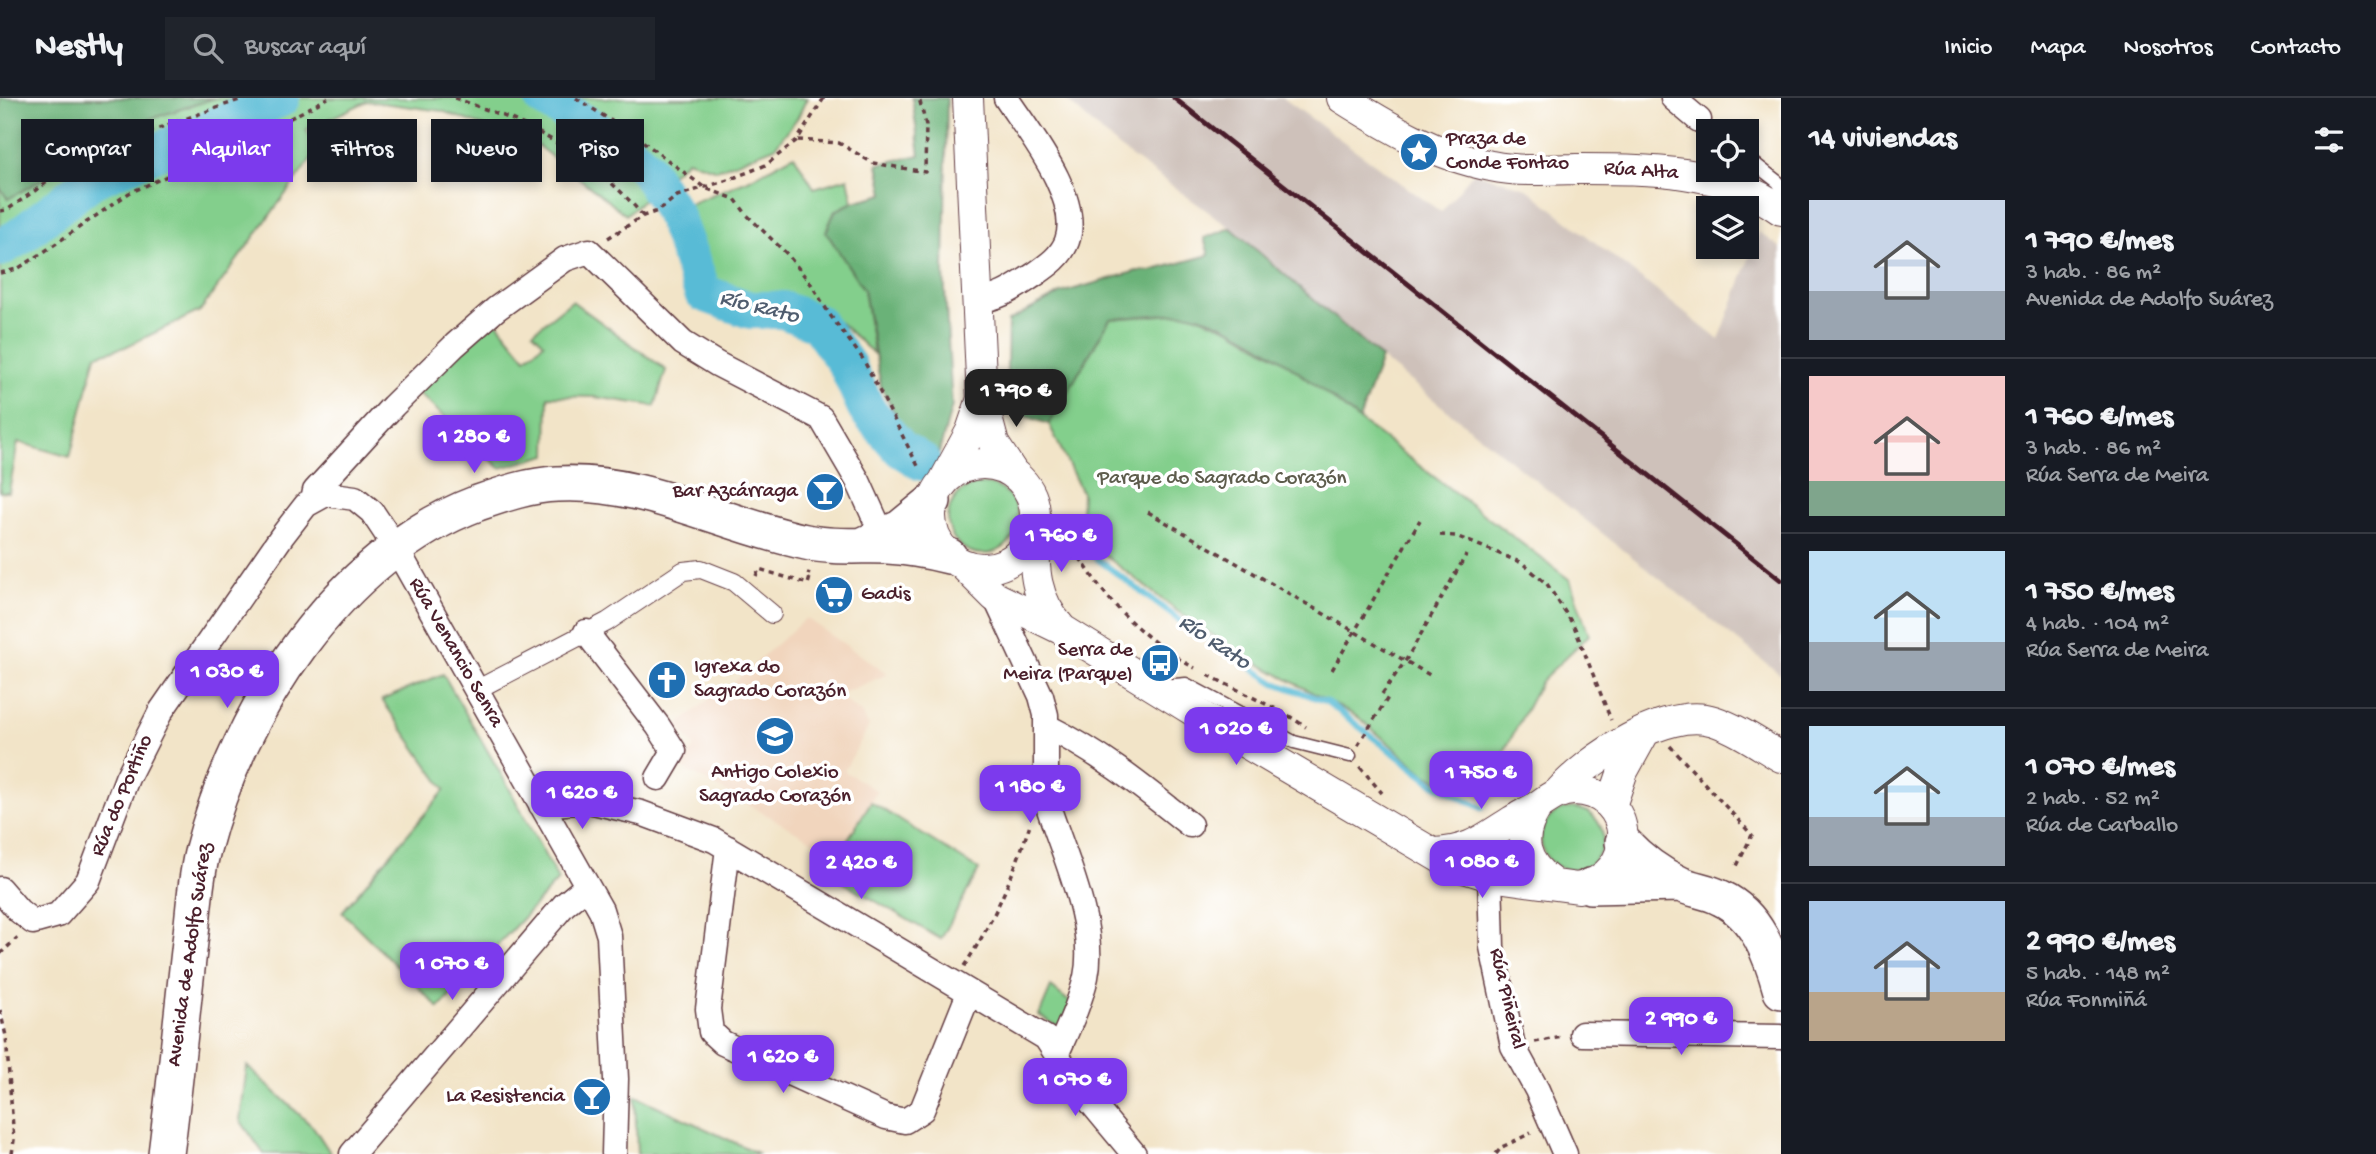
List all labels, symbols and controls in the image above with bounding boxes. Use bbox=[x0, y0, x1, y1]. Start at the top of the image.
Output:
search box bbox=[165, 17, 655, 80]
text: Nestly bbox=[35, 29, 123, 67]
icon: search bbox=[189, 29, 227, 67]
text: Buscar aquí bbox=[245, 33, 366, 64]
text: Inicio bbox=[1944, 34, 1992, 63]
text: Mapa bbox=[2030, 34, 2086, 63]
text: Nosotros bbox=[2124, 34, 2213, 63]
text: Contacto bbox=[2251, 34, 2341, 63]
chip: Comprar bbox=[21, 119, 154, 182]
chip: Alquilar bbox=[168, 119, 293, 182]
chip: Filtros bbox=[307, 119, 417, 182]
chip: Nuevo bbox=[431, 119, 542, 182]
chip: Piso bbox=[556, 119, 644, 182]
map controls bbox=[1696, 119, 1759, 259]
button: locate bbox=[1696, 119, 1759, 182]
icon: filters bbox=[2310, 121, 2348, 159]
text: 14 viviendas bbox=[1809, 123, 1957, 158]
place label: Praza de Conde Fontao bbox=[1445, 128, 1569, 177]
place icon: Praza de Conde Fontao bbox=[1398, 131, 1440, 173]
street label: Rúa Alta bbox=[1603, 157, 1680, 187]
button: layers bbox=[1696, 196, 1759, 259]
text: 1 790 €/mes bbox=[2026, 225, 2173, 260]
icon: home bbox=[1865, 228, 1949, 312]
text: 3 hab. · 86 m² bbox=[2026, 260, 2161, 287]
water label: Río Rato bbox=[717, 285, 802, 331]
text: Avenida de Adolfo Suárez bbox=[2026, 287, 2273, 314]
pin: 1 790 € bbox=[951, 370, 1081, 429]
text: 1 790 € bbox=[981, 378, 1051, 405]
text: 1 760 €/mes bbox=[2026, 401, 2173, 436]
icon: home bbox=[1865, 404, 1949, 488]
pin: 1 280 € bbox=[409, 416, 539, 475]
text: 1 280 € bbox=[439, 424, 509, 451]
text: 3 hab. · 86 m² bbox=[2026, 436, 2161, 463]
text: Rúa Serra de Meira bbox=[2026, 463, 2209, 490]
park label: Parque do Sagrado Corazón bbox=[1096, 467, 1347, 492]
bar icon: Bar Azcárraga bbox=[804, 471, 846, 513]
place label: Bar Azcárraga bbox=[672, 480, 799, 505]
pin: 1 760 € bbox=[996, 514, 1126, 574]
text: 1 760 € bbox=[1026, 523, 1096, 550]
street label: Rúa Venancio Senra bbox=[402, 574, 509, 734]
supermarket icon: Gadis bbox=[813, 574, 855, 616]
text: 1 750 €/mes bbox=[2026, 576, 2174, 611]
icon: home bbox=[1865, 579, 1949, 663]
place label: Gadis bbox=[861, 583, 912, 608]
water label: Río Rato bbox=[1173, 609, 1256, 677]
text: 4 hab. · 104 m² bbox=[2026, 611, 2169, 638]
text: Rúa Serra de Meira bbox=[2026, 638, 2209, 665]
place label: Serra de Meira (Parque) bbox=[1003, 639, 1134, 688]
bus stop icon: Serra de Meira (Parque) bbox=[1139, 642, 1181, 684]
pin: 1 030 € bbox=[162, 650, 292, 710]
place label: Igrexa do Sagrado Corazón bbox=[694, 656, 846, 705]
text: 1 030 € bbox=[191, 659, 263, 686]
church icon: Igrexa do Sagrado Corazón bbox=[646, 659, 688, 701]
pin: 1 020 € bbox=[1171, 708, 1301, 767]
school or university icon: Antigo Colexio Sagrado Corazón bbox=[754, 715, 796, 757]
text: 1 020 € bbox=[1200, 716, 1272, 743]
street label: Rúa do Portiño bbox=[86, 731, 160, 861]
text: 1 070 €/mes bbox=[2026, 751, 2175, 786]
pin: 1 750 € bbox=[1416, 752, 1546, 811]
icon: home bbox=[1865, 754, 1949, 838]
text: 1 750 € bbox=[1446, 760, 1517, 787]
place label: Antigo Colexio Sagrado Corazón bbox=[699, 761, 851, 810]
pin: 1 180 € bbox=[965, 766, 1095, 825]
pin: 1 620 € bbox=[517, 772, 647, 831]
text: 1 180 € bbox=[996, 774, 1064, 801]
text: 1 620 € bbox=[547, 780, 617, 807]
text: 2 hab. · 52 m² bbox=[2026, 786, 2160, 813]
text: Rúa de Carballo bbox=[2026, 813, 2178, 840]
pin: 1 080 € bbox=[1417, 840, 1547, 900]
street label: Avenida de Adolfo Suárez bbox=[163, 841, 219, 1068]
pin: 2 420 € bbox=[796, 842, 926, 901]
text: 1 080 € bbox=[1446, 849, 1518, 876]
text: 2 420 € bbox=[825, 850, 897, 877]
text: 2 990 €/mes bbox=[2026, 926, 2175, 961]
icon: home bbox=[1865, 929, 1949, 1013]
pin: 1 070 € bbox=[387, 942, 517, 1002]
street label: Rúa Piñeiral bbox=[1482, 946, 1530, 1052]
text: 1 070 € bbox=[416, 951, 488, 978]
text: 5 hab. · 148 m² bbox=[2026, 961, 2170, 988]
text: Rúa Fonmiñá bbox=[2026, 988, 2147, 1015]
pin: 2 990 € bbox=[1616, 998, 1746, 1057]
text: 2 990 € bbox=[1645, 1006, 1717, 1033]
pin: 1 620 € bbox=[718, 1035, 848, 1095]
text: 1 620 € bbox=[748, 1044, 818, 1071]
pin: 1 070 € bbox=[1010, 1058, 1140, 1118]
text: 1 070 € bbox=[1039, 1067, 1111, 1094]
bar icon: La Resistencia bbox=[571, 1076, 613, 1118]
place label: La Resistencia bbox=[446, 1085, 566, 1110]

